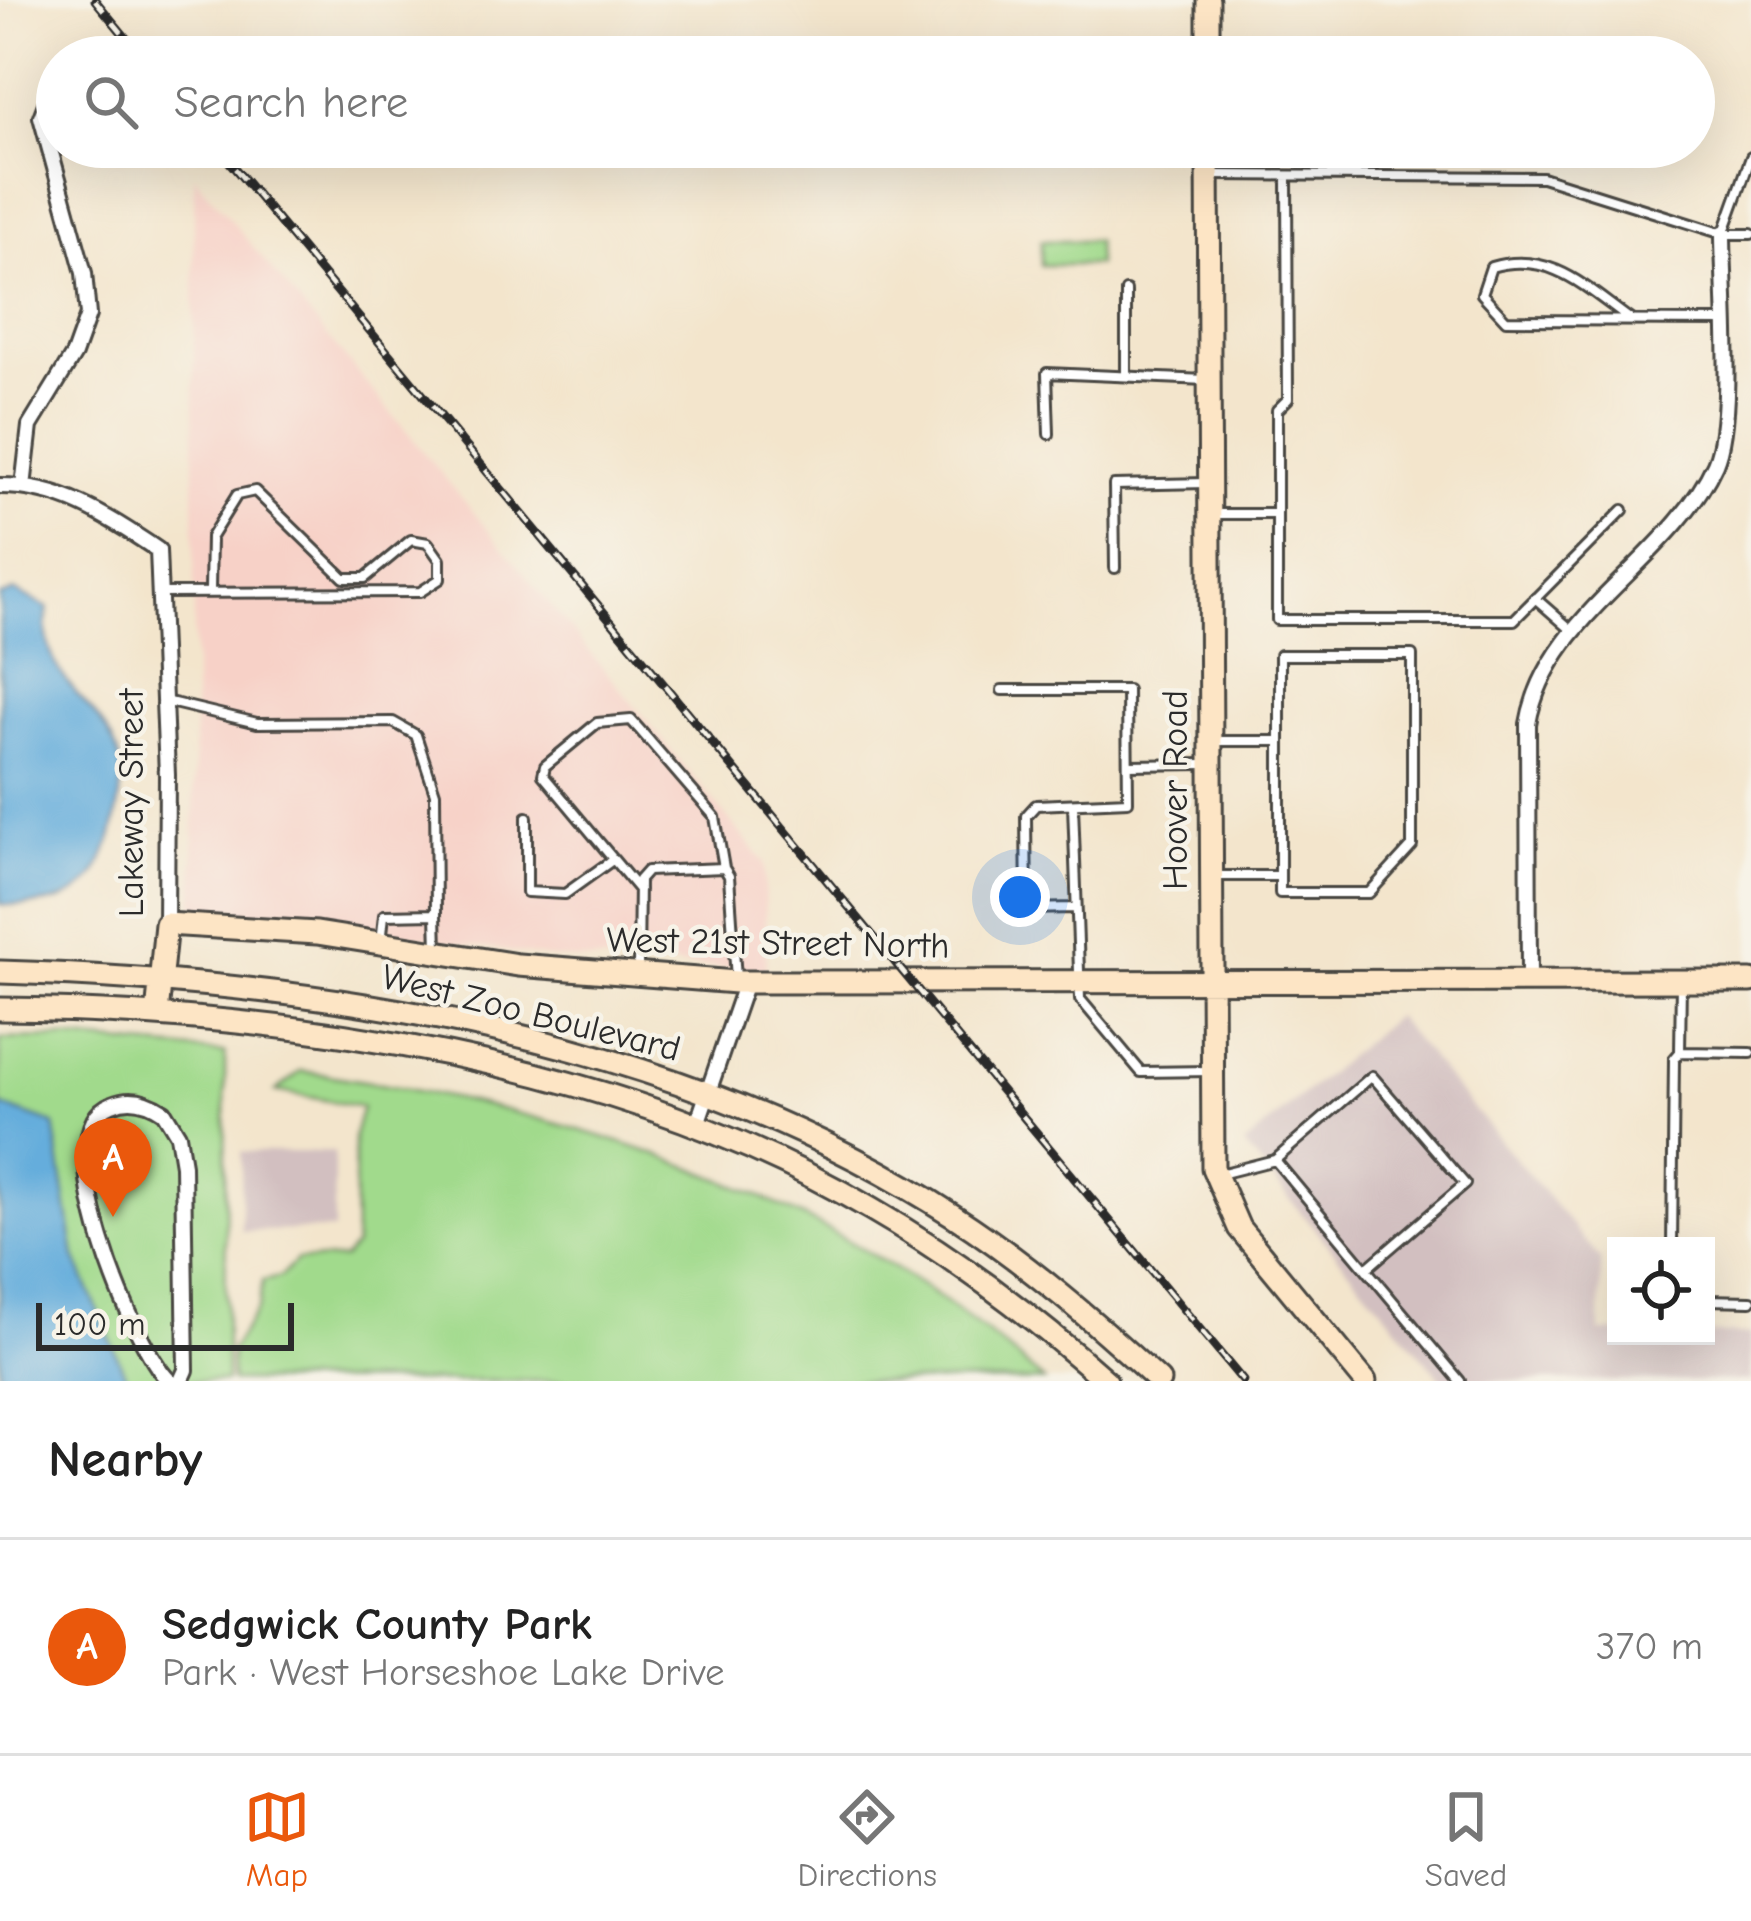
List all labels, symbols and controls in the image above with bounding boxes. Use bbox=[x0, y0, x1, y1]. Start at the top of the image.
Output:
search box bbox=[36, 36, 1715, 168]
icon: search bbox=[78, 69, 144, 135]
text: Search here bbox=[174, 76, 408, 128]
street label: Lakeway Street bbox=[111, 687, 152, 917]
street label: Hoover Road bbox=[1155, 690, 1196, 890]
your location bbox=[990, 867, 1050, 927]
street label: West 21st Street North bbox=[606, 920, 950, 966]
street label: West Zoo Boulevard bbox=[378, 956, 684, 1070]
pin: A bbox=[74, 1118, 152, 1217]
map controls bbox=[1607, 1237, 1715, 1345]
button: locate bbox=[1607, 1237, 1715, 1345]
scale bar bbox=[36, 1297, 294, 1350]
text: 100 m bbox=[54, 1305, 146, 1343]
text: Nearby bbox=[48, 1430, 202, 1489]
text: Sedgwick County Park bbox=[162, 1598, 592, 1650]
text: A bbox=[76, 1624, 98, 1669]
text: 370 m bbox=[1596, 1624, 1703, 1669]
text: Park · West Horseshoe Lake Drive bbox=[162, 1650, 725, 1695]
tab: Map bbox=[244, 1784, 310, 1894]
tab: Directions bbox=[798, 1784, 937, 1894]
tab: Saved bbox=[1425, 1784, 1507, 1894]

